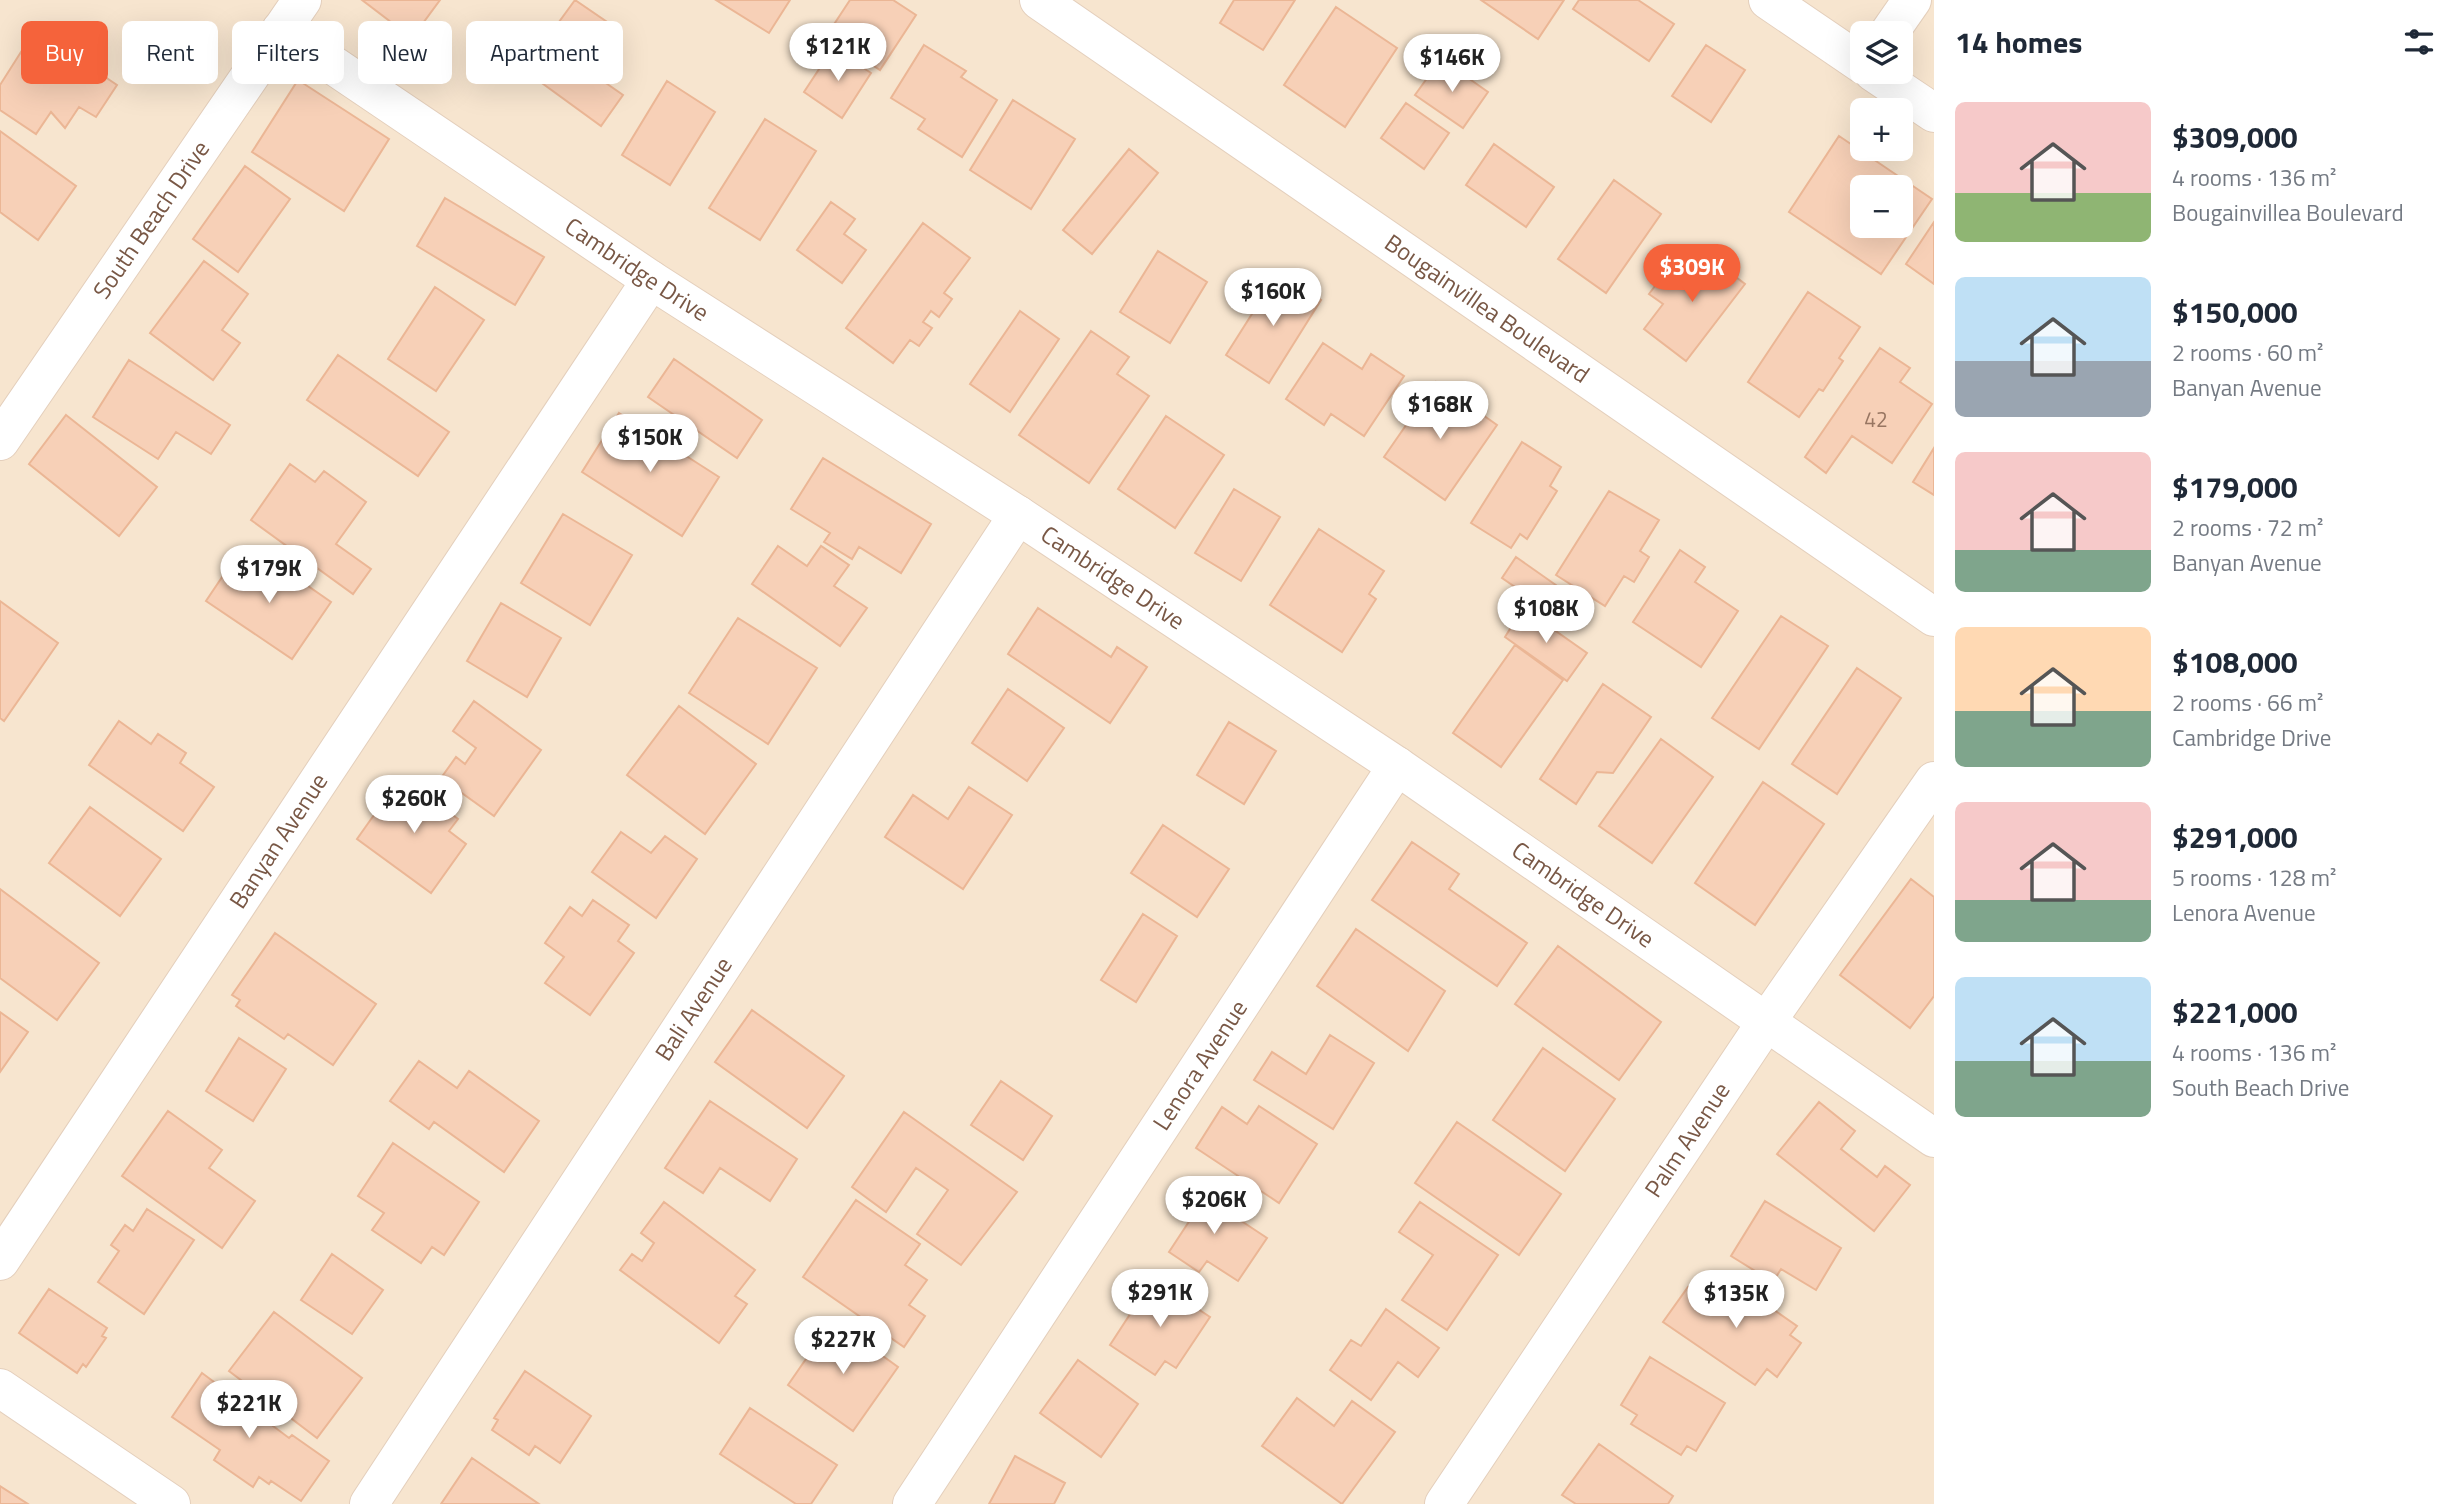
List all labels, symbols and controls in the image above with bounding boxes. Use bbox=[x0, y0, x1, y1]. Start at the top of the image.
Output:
text: 14 homes bbox=[1955, 19, 2082, 65]
chip: Buy bbox=[21, 21, 108, 84]
chip: Rent bbox=[122, 21, 218, 84]
chip: Filters bbox=[232, 21, 344, 84]
chip: New bbox=[358, 21, 452, 84]
chip: Apartment bbox=[466, 21, 623, 84]
map controls bbox=[1850, 21, 1913, 238]
button: layers bbox=[1850, 21, 1913, 84]
icon: filters bbox=[2400, 23, 2438, 61]
pin: $121K bbox=[789, 24, 887, 83]
text: $121K bbox=[805, 28, 871, 63]
pin: $146K bbox=[1403, 34, 1501, 94]
text: $146K bbox=[1419, 39, 1485, 74]
button: + bbox=[1850, 98, 1913, 161]
text: $309,000 bbox=[2172, 114, 2298, 160]
icon: home bbox=[2011, 130, 2095, 214]
street label: South Beach Drive bbox=[83, 133, 218, 306]
text: 4 rooms · 136 m² bbox=[2172, 160, 2336, 195]
button: − bbox=[1850, 175, 1913, 238]
text: Bougainvillea Boulevard bbox=[2172, 195, 2404, 230]
street label: Cambridge Drive bbox=[558, 208, 717, 330]
street label: Bougainvillea Boulevard bbox=[1378, 224, 1597, 391]
pin: $309K bbox=[1643, 244, 1741, 304]
text: $309K bbox=[1659, 249, 1725, 284]
pin: $160K bbox=[1224, 268, 1322, 328]
text: $160K bbox=[1240, 273, 1306, 308]
text: $150,000 bbox=[2172, 289, 2298, 335]
icon: home bbox=[2011, 305, 2095, 389]
text: 2 rooms · 60 m² bbox=[2172, 335, 2323, 370]
text: Banyan Avenue bbox=[2172, 370, 2322, 405]
pin: $168K bbox=[1391, 382, 1489, 441]
text: $168K bbox=[1407, 386, 1473, 421]
house number: 42 bbox=[1864, 403, 1888, 435]
pin: $150K bbox=[601, 414, 699, 474]
text: $150K bbox=[617, 419, 683, 454]
text: $179,000 bbox=[2172, 464, 2298, 510]
icon: home bbox=[2011, 480, 2095, 564]
text: 2 rooms · 72 m² bbox=[2172, 510, 2323, 545]
street label: Cambridge Drive bbox=[1034, 516, 1193, 638]
text: Banyan Avenue bbox=[2172, 545, 2322, 580]
pin: $179K bbox=[220, 546, 318, 605]
text: $179K bbox=[236, 550, 302, 585]
pin: $108K bbox=[1497, 586, 1595, 645]
text: $108K bbox=[1513, 590, 1579, 625]
text: $108,000 bbox=[2172, 639, 2298, 685]
icon: home bbox=[2011, 655, 2095, 739]
text: 2 rooms · 66 m² bbox=[2172, 685, 2323, 720]
text: Cambridge Drive bbox=[2172, 720, 2331, 755]
street label: Banyan Avenue bbox=[220, 765, 336, 916]
pin: $260K bbox=[365, 776, 463, 835]
text: $260K bbox=[381, 780, 447, 815]
text: $291,000 bbox=[2172, 814, 2298, 860]
icon: home bbox=[2011, 830, 2095, 914]
street label: Cambridge Drive bbox=[1505, 832, 1662, 956]
text: 5 rooms · 128 m² bbox=[2172, 860, 2336, 895]
text: Lenora Avenue bbox=[2172, 895, 2316, 930]
street label: Bali Avenue bbox=[646, 949, 740, 1068]
text: $221,000 bbox=[2172, 989, 2298, 1035]
street label: Lenora Avenue bbox=[1143, 992, 1256, 1137]
icon: home bbox=[2011, 1005, 2095, 1089]
text: 4 rooms · 136 m² bbox=[2172, 1035, 2336, 1070]
text: South Beach Drive bbox=[2172, 1070, 2349, 1105]
street label: Palm Avenue bbox=[1635, 1074, 1738, 1204]
pin: $206K bbox=[1165, 1176, 1263, 1236]
text: $206K bbox=[1181, 1181, 1247, 1216]
pin: $291K bbox=[1111, 1270, 1209, 1329]
pin: $135K bbox=[1687, 1270, 1785, 1330]
text: $291K bbox=[1127, 1274, 1193, 1309]
text: $135K bbox=[1703, 1275, 1769, 1310]
pin: $227K bbox=[794, 1316, 892, 1376]
text: $227K bbox=[810, 1321, 876, 1356]
pin: $221K bbox=[200, 1380, 298, 1440]
text: $221K bbox=[216, 1385, 282, 1420]

